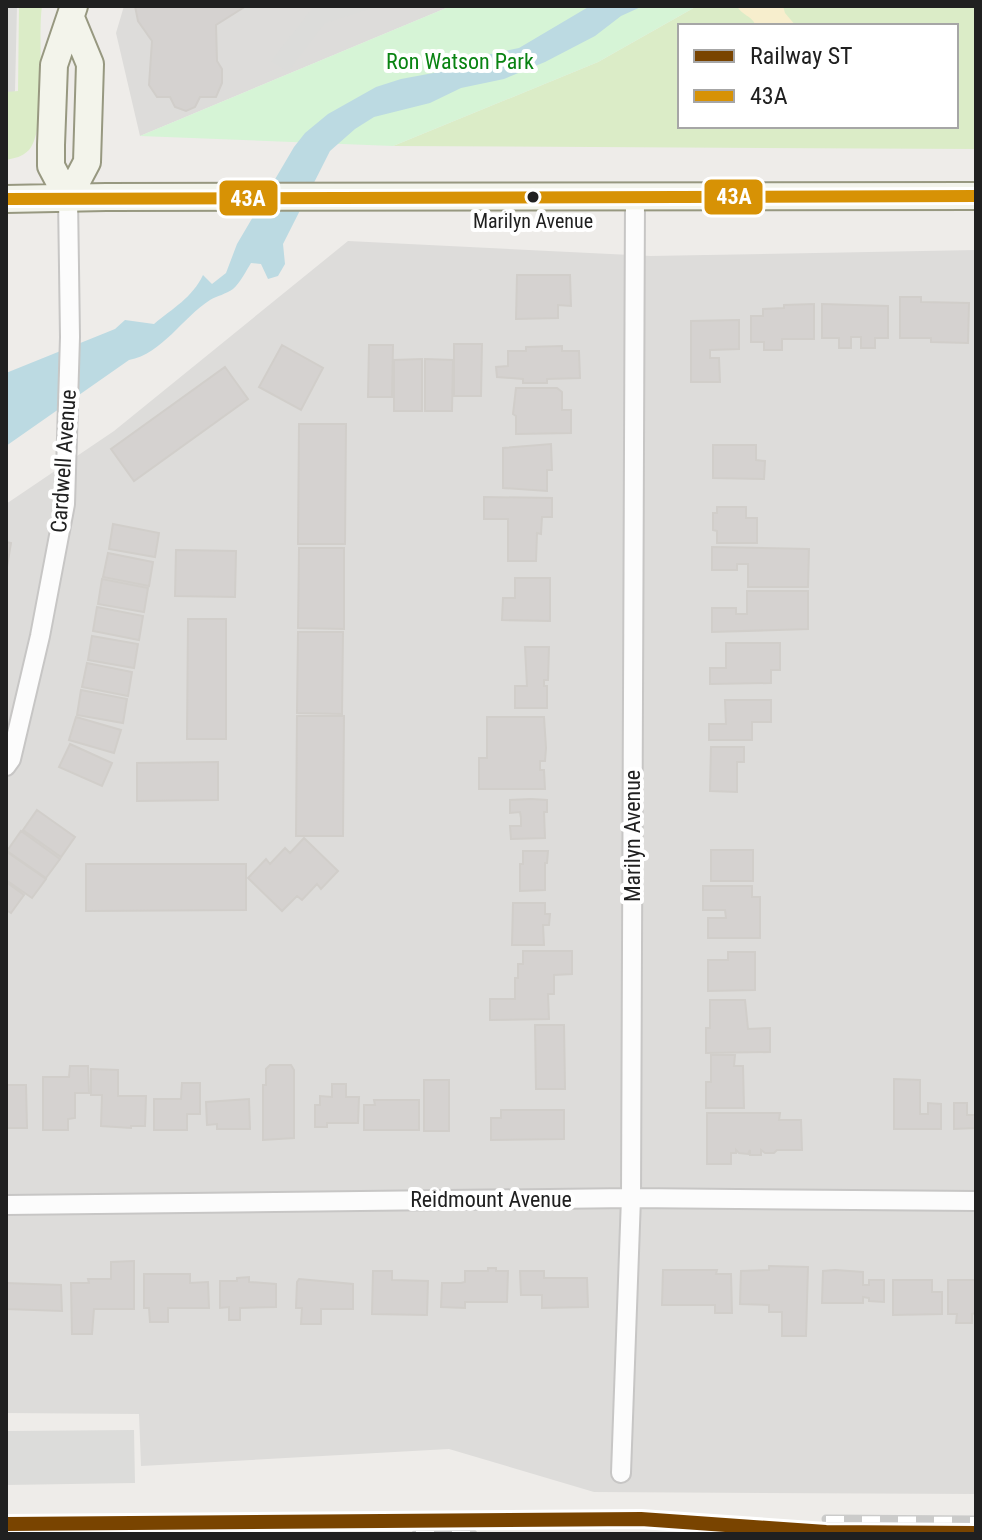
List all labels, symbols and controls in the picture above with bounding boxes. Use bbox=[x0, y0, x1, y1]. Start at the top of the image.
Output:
legend bbox=[678, 24, 958, 128]
text: Railway ST bbox=[750, 42, 853, 70]
park label: Ron Watson Park bbox=[386, 49, 534, 74]
text: 43A bbox=[750, 82, 788, 110]
line badge: 43A bbox=[703, 178, 764, 216]
line badge: 43A bbox=[218, 179, 279, 217]
text: 43A bbox=[716, 184, 752, 209]
text: 43A bbox=[230, 186, 266, 211]
marker: Marilyn Avenue bbox=[525, 189, 541, 205]
place label: Marilyn Avenue bbox=[473, 209, 593, 233]
street label: Cardwell Avenue bbox=[46, 389, 81, 533]
street label: Marilyn Avenue bbox=[620, 770, 645, 902]
street label: Reidmount Avenue bbox=[410, 1187, 572, 1212]

